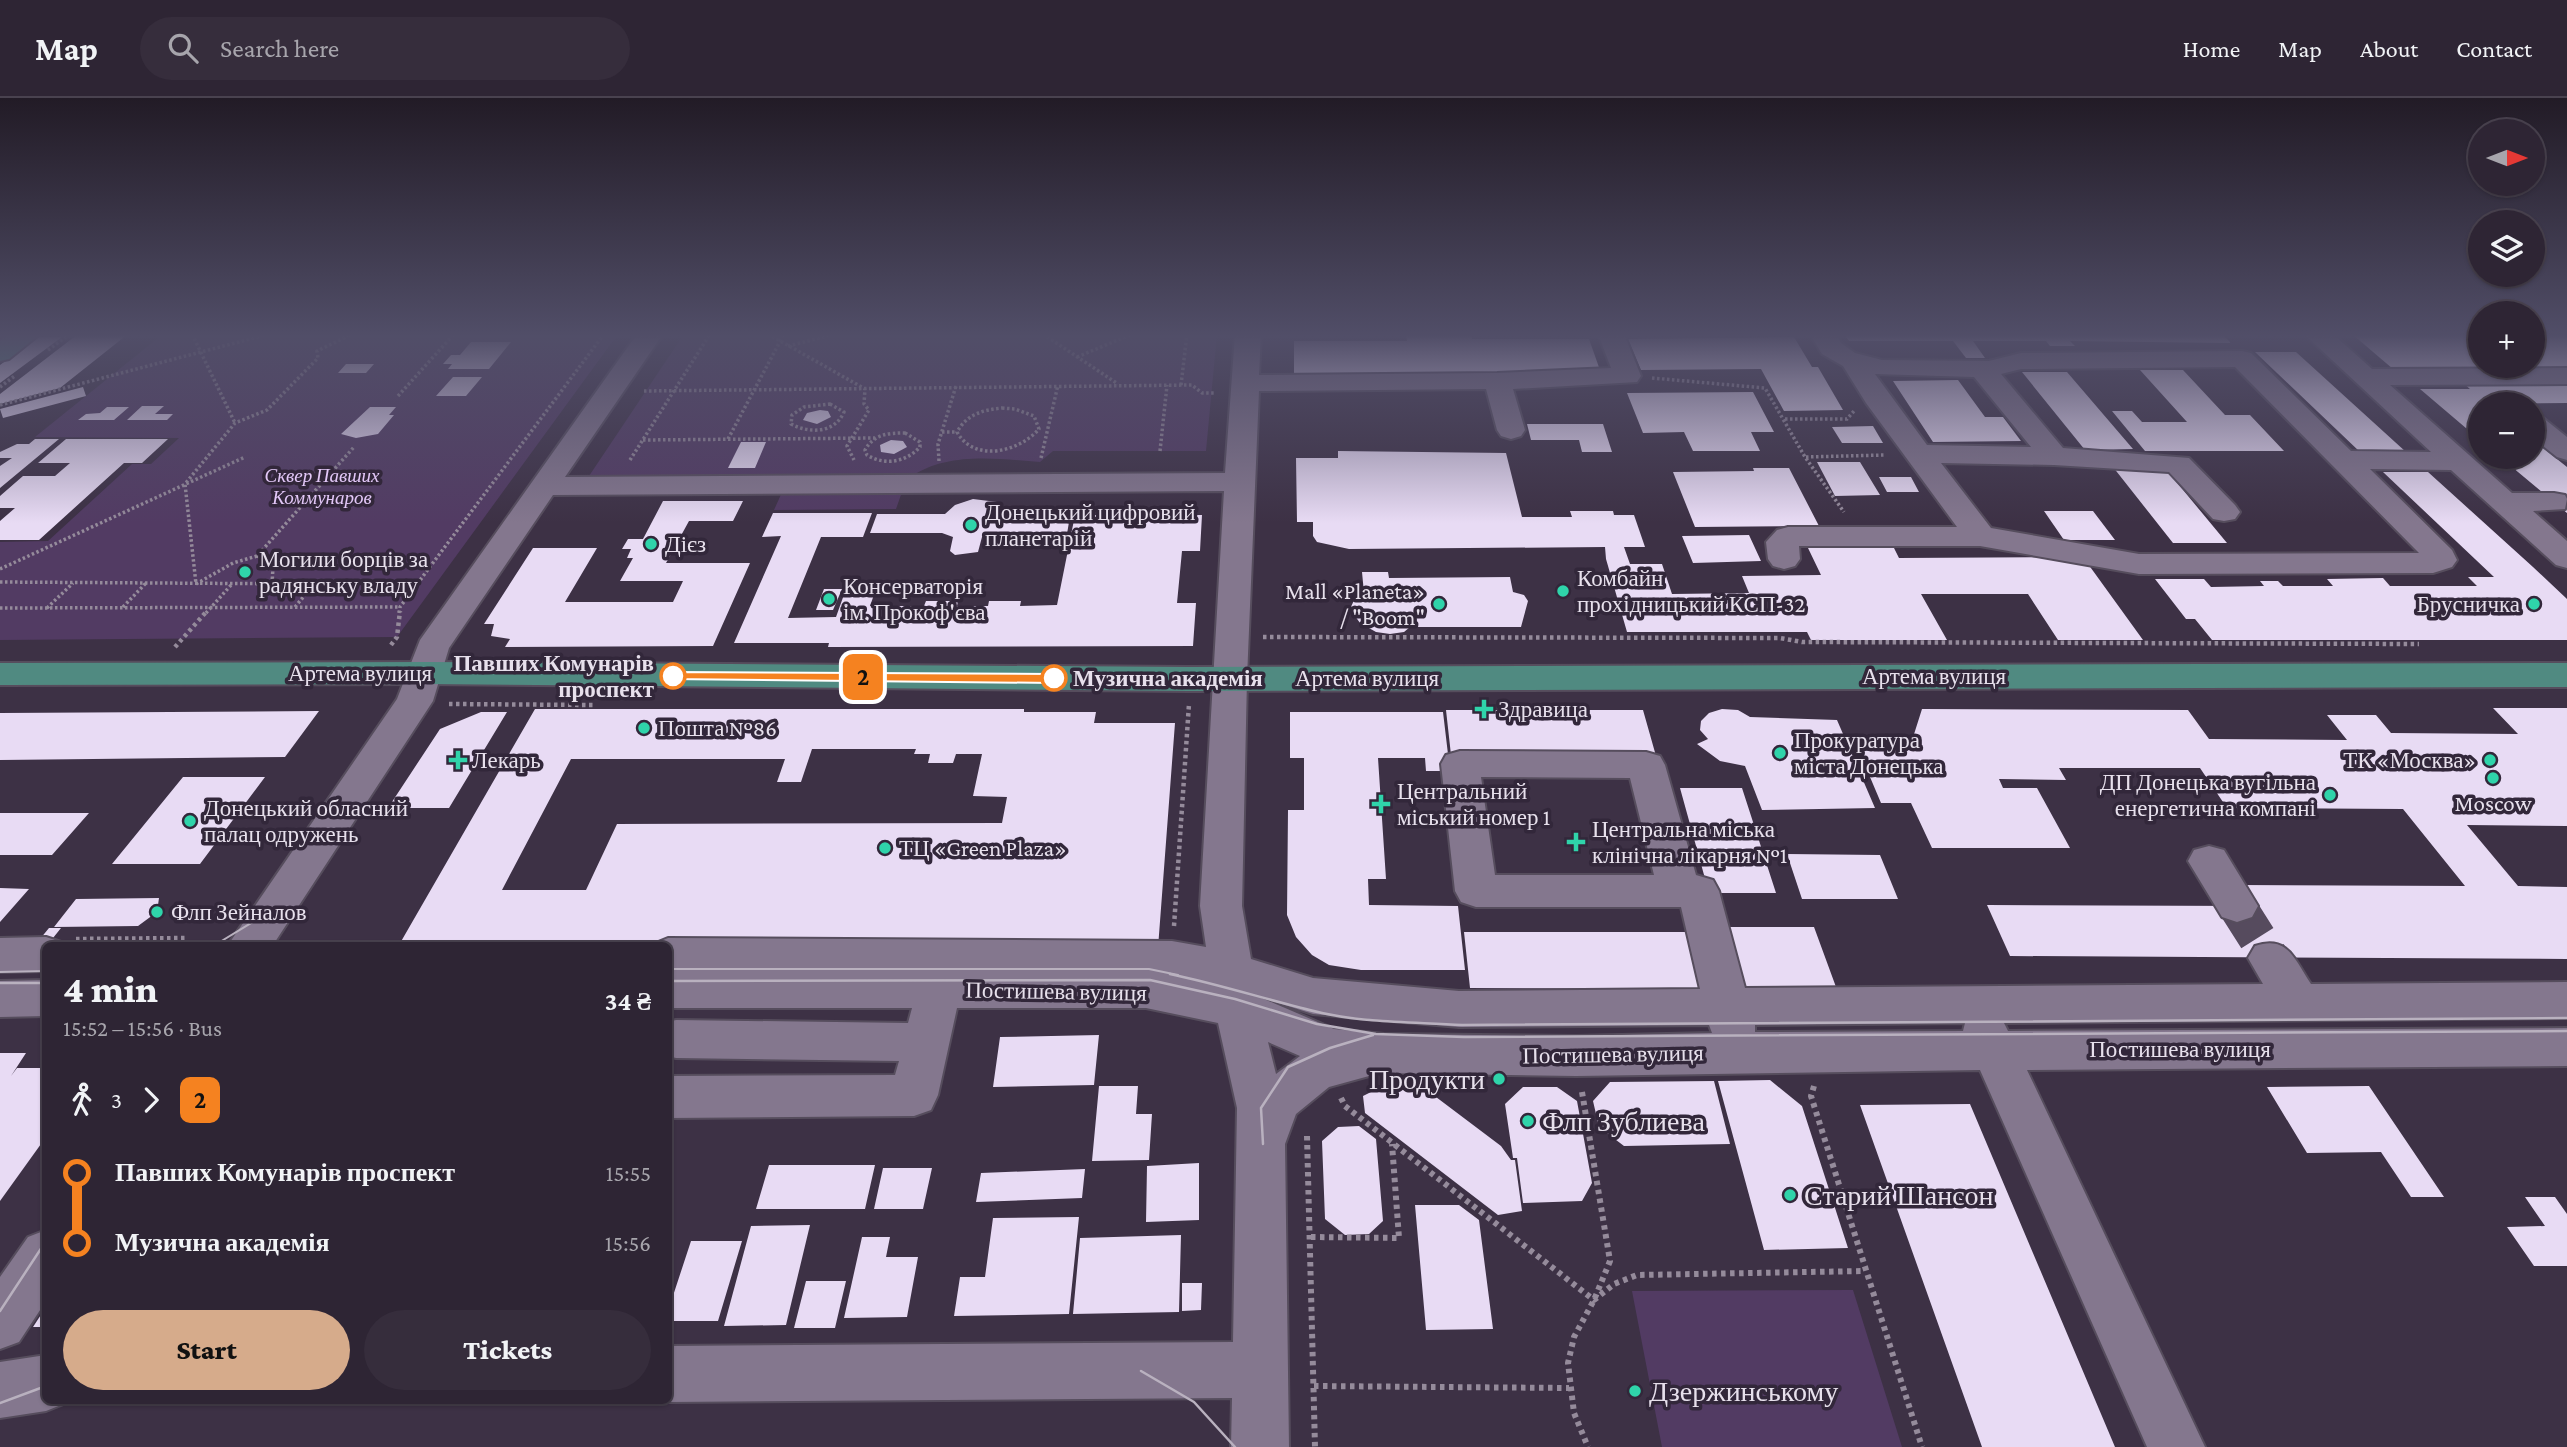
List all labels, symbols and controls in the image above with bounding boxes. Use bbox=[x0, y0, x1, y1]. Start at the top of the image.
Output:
search box bbox=[140, 17, 630, 80]
icon: search bbox=[164, 29, 202, 67]
text: Map bbox=[35, 30, 98, 67]
text: Search here bbox=[220, 34, 339, 63]
text: Home bbox=[2183, 35, 2240, 62]
text: Map bbox=[2278, 35, 2322, 62]
text: About bbox=[2360, 35, 2418, 62]
text: Contact bbox=[2456, 35, 2532, 62]
north arrow bbox=[2468, 119, 2544, 196]
map controls bbox=[2468, 119, 2545, 469]
button: layers bbox=[2468, 210, 2545, 287]
button: + bbox=[2468, 301, 2545, 378]
button: − bbox=[2468, 392, 2545, 469]
park label: Сквер Павших Коммунаров bbox=[264, 465, 380, 508]
place label: Донецький цифровий планетарій bbox=[985, 499, 1196, 551]
marker: Донецький цифровий планетарій bbox=[963, 517, 979, 533]
place label: Дієз bbox=[665, 531, 706, 557]
marker: Дієз bbox=[643, 536, 659, 552]
place label: Могили борців за радянську владу bbox=[259, 546, 428, 598]
marker: Могили борців за радянську владу bbox=[237, 564, 253, 580]
place label: Комбайн прохідницький КСП-32 bbox=[1577, 565, 1805, 617]
place label: Консерваторія ім. Прокоф'єва bbox=[843, 573, 985, 625]
place label: Mall «Planeta» / "Boom" bbox=[1285, 578, 1425, 630]
marker: Комбайн прохідницький КСП-32 bbox=[1555, 583, 1571, 599]
marker: Консерваторія ім. Прокоф'єва bbox=[821, 591, 837, 607]
place label: Брусничка bbox=[2417, 591, 2520, 617]
marker: Mall «Planeta» / "Boom" bbox=[1431, 596, 1447, 612]
marker: Брусничка bbox=[2526, 596, 2542, 612]
place label: Павших Комунарів проспект bbox=[453, 650, 655, 702]
line badge: 2 bbox=[840, 654, 886, 700]
street label: Артема вулиця bbox=[288, 660, 433, 686]
marker: Павших Комунарів проспект bbox=[660, 663, 686, 689]
text: 2 bbox=[857, 663, 869, 690]
street label: Артема вулиця bbox=[1862, 663, 2007, 689]
marker: Музична академія bbox=[1041, 665, 1067, 691]
place label: Музична академія bbox=[1073, 665, 1263, 691]
street label: Артема вулиця bbox=[1295, 665, 1440, 691]
place label: Здравица bbox=[1498, 696, 1588, 722]
marker: Здравица bbox=[1476, 701, 1492, 717]
place label: Пошта №86 bbox=[658, 715, 777, 741]
marker: Пошта №86 bbox=[636, 720, 652, 736]
place label: Прокуратура міста Донецька bbox=[1794, 727, 1944, 779]
marker: Прокуратура міста Донецька bbox=[1772, 745, 1788, 761]
place label: Лекарь bbox=[472, 747, 541, 773]
place label: ТК «Москва» bbox=[2343, 747, 2476, 773]
marker: Лекарь bbox=[450, 752, 466, 768]
marker: ТК «Москва» bbox=[2482, 752, 2498, 768]
place label: ДП Донецька вугільна енергетична компані bbox=[2100, 769, 2316, 821]
marker: Moscow bbox=[2485, 770, 2501, 786]
place label: Центральний міський номер 1 bbox=[1397, 778, 1550, 830]
marker: ДП Донецька вугільна енергетична компані bbox=[2322, 787, 2338, 803]
place label: Moscow bbox=[2454, 790, 2532, 816]
marker: Центральний міський номер 1 bbox=[1371, 794, 1391, 814]
place label: Донецький обласний палац одружень bbox=[204, 795, 408, 847]
marker: Донецький обласний палац одружень bbox=[182, 813, 198, 829]
place label: Центральна міська клінічна лікарня №1 bbox=[1592, 816, 1788, 868]
marker: Центральна міська клінічна лікарня №1 bbox=[1566, 832, 1586, 852]
place label: ТЦ «Green Plaza» bbox=[899, 835, 1067, 861]
marker: ТЦ «Green Plaza» bbox=[877, 840, 893, 856]
place label: Флп Зейналов bbox=[171, 899, 307, 925]
marker: Флп Зейналов bbox=[149, 904, 165, 920]
text: 4 min bbox=[63, 968, 158, 1010]
street label: Постишева вулиця bbox=[965, 976, 1147, 1006]
text: 34 ₴ bbox=[605, 987, 651, 1016]
text: 15:52 – 15:56 · Bus bbox=[63, 1015, 222, 1041]
street label: Постишева вулиця bbox=[2089, 1036, 2271, 1062]
street label: Постишева вулиця bbox=[1522, 1039, 1704, 1069]
place label: Продукти bbox=[1369, 1064, 1485, 1095]
marker: Продукти bbox=[1491, 1071, 1507, 1087]
icon: walk bbox=[63, 1081, 101, 1119]
icon: forward bbox=[132, 1081, 170, 1119]
text: 2 bbox=[194, 1086, 206, 1113]
text: 3 bbox=[111, 1087, 122, 1113]
place label: Флп Зублиева bbox=[1542, 1106, 1705, 1137]
marker: Флп Зублиева bbox=[1520, 1113, 1536, 1129]
text: Павших Комунарів проспект bbox=[115, 1158, 455, 1187]
text: 15:55 bbox=[606, 1160, 651, 1186]
place label: Старий Шансон bbox=[1804, 1180, 1994, 1211]
marker: Старий Шансон bbox=[1782, 1187, 1798, 1203]
text: Музична академія bbox=[115, 1228, 330, 1257]
text: 15:56 bbox=[605, 1230, 651, 1256]
button: Start bbox=[63, 1310, 350, 1390]
button: Tickets bbox=[364, 1310, 651, 1390]
place label: Дзержинському bbox=[1649, 1376, 1838, 1407]
marker: Дзержинському bbox=[1627, 1383, 1643, 1399]

